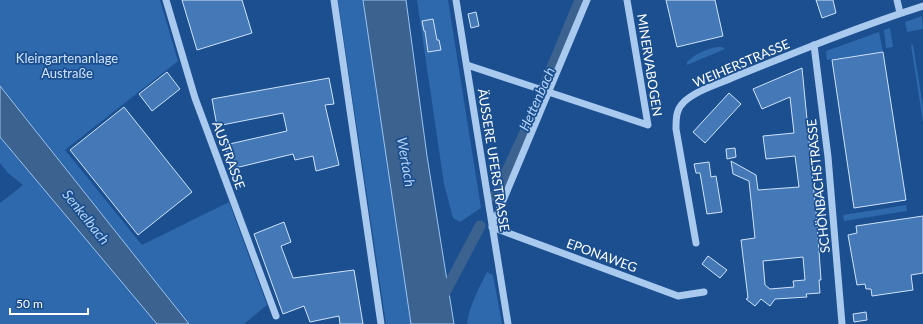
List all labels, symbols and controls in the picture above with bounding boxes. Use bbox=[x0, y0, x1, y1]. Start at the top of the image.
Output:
street label: MINERVABOGEN bbox=[634, 13, 666, 117]
street label: WEIHERSTRASSE bbox=[690, 35, 792, 91]
park label: Kleingartenanlage Austraße bbox=[16, 50, 118, 81]
water label: Hettenbach bbox=[515, 64, 558, 133]
street label: ÄUSSERE UFERSTRASSE bbox=[475, 87, 513, 233]
street label: SCHÖNBACHSTRASSE bbox=[803, 118, 833, 254]
street label: AUSTRASSE bbox=[209, 119, 249, 191]
water label: Wertach bbox=[394, 136, 419, 188]
water label: Senkelbach bbox=[59, 186, 114, 248]
street label: EPONAWEG bbox=[564, 235, 640, 275]
scale bar bbox=[10, 290, 88, 316]
text: 50 m bbox=[16, 296, 43, 311]

